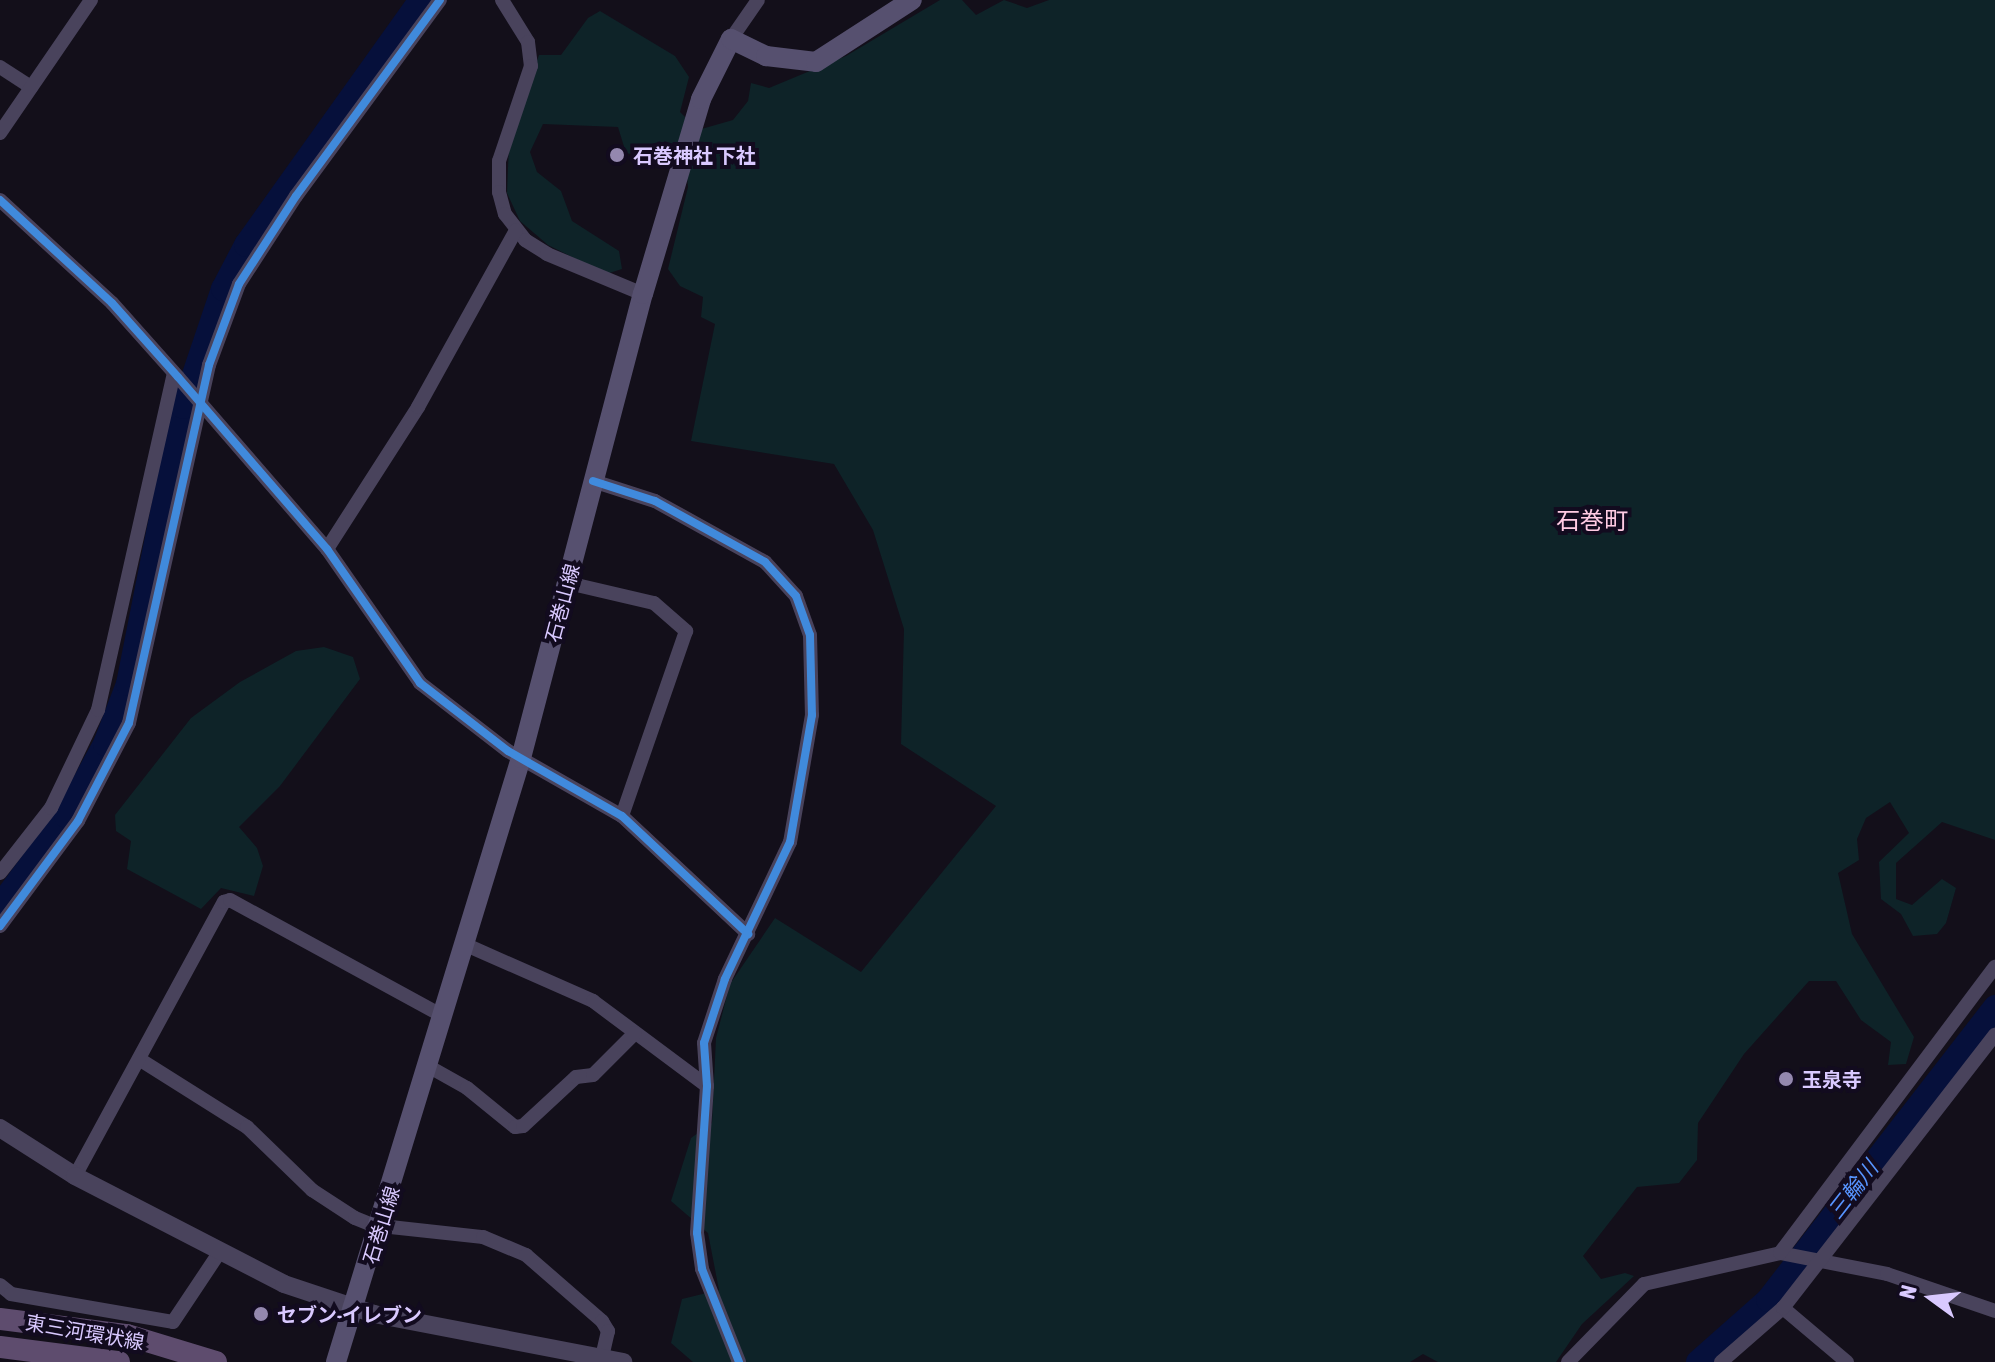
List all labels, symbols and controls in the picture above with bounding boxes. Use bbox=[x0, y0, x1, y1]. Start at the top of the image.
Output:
place label: 石巻神社 下社 bbox=[633, 143, 756, 167]
marker: 石巻神社 下社 bbox=[608, 146, 626, 164]
district label: 石巻町 bbox=[1556, 507, 1628, 535]
street label: 石巻山線 bbox=[540, 561, 584, 645]
place label: 玉泉寺 bbox=[1802, 1067, 1862, 1091]
marker: 玉泉寺 bbox=[1777, 1070, 1795, 1088]
water label: 三輪川 bbox=[1822, 1156, 1884, 1224]
street label: 石巻山線 bbox=[358, 1183, 404, 1267]
north arrow bbox=[1891, 1258, 1971, 1338]
text: N bbox=[1894, 1282, 1922, 1301]
place label: セブン-イレブン bbox=[277, 1302, 422, 1326]
marker: セブン-イレブン bbox=[252, 1305, 270, 1323]
street label: 東三河環状線 bbox=[24, 1310, 146, 1354]

